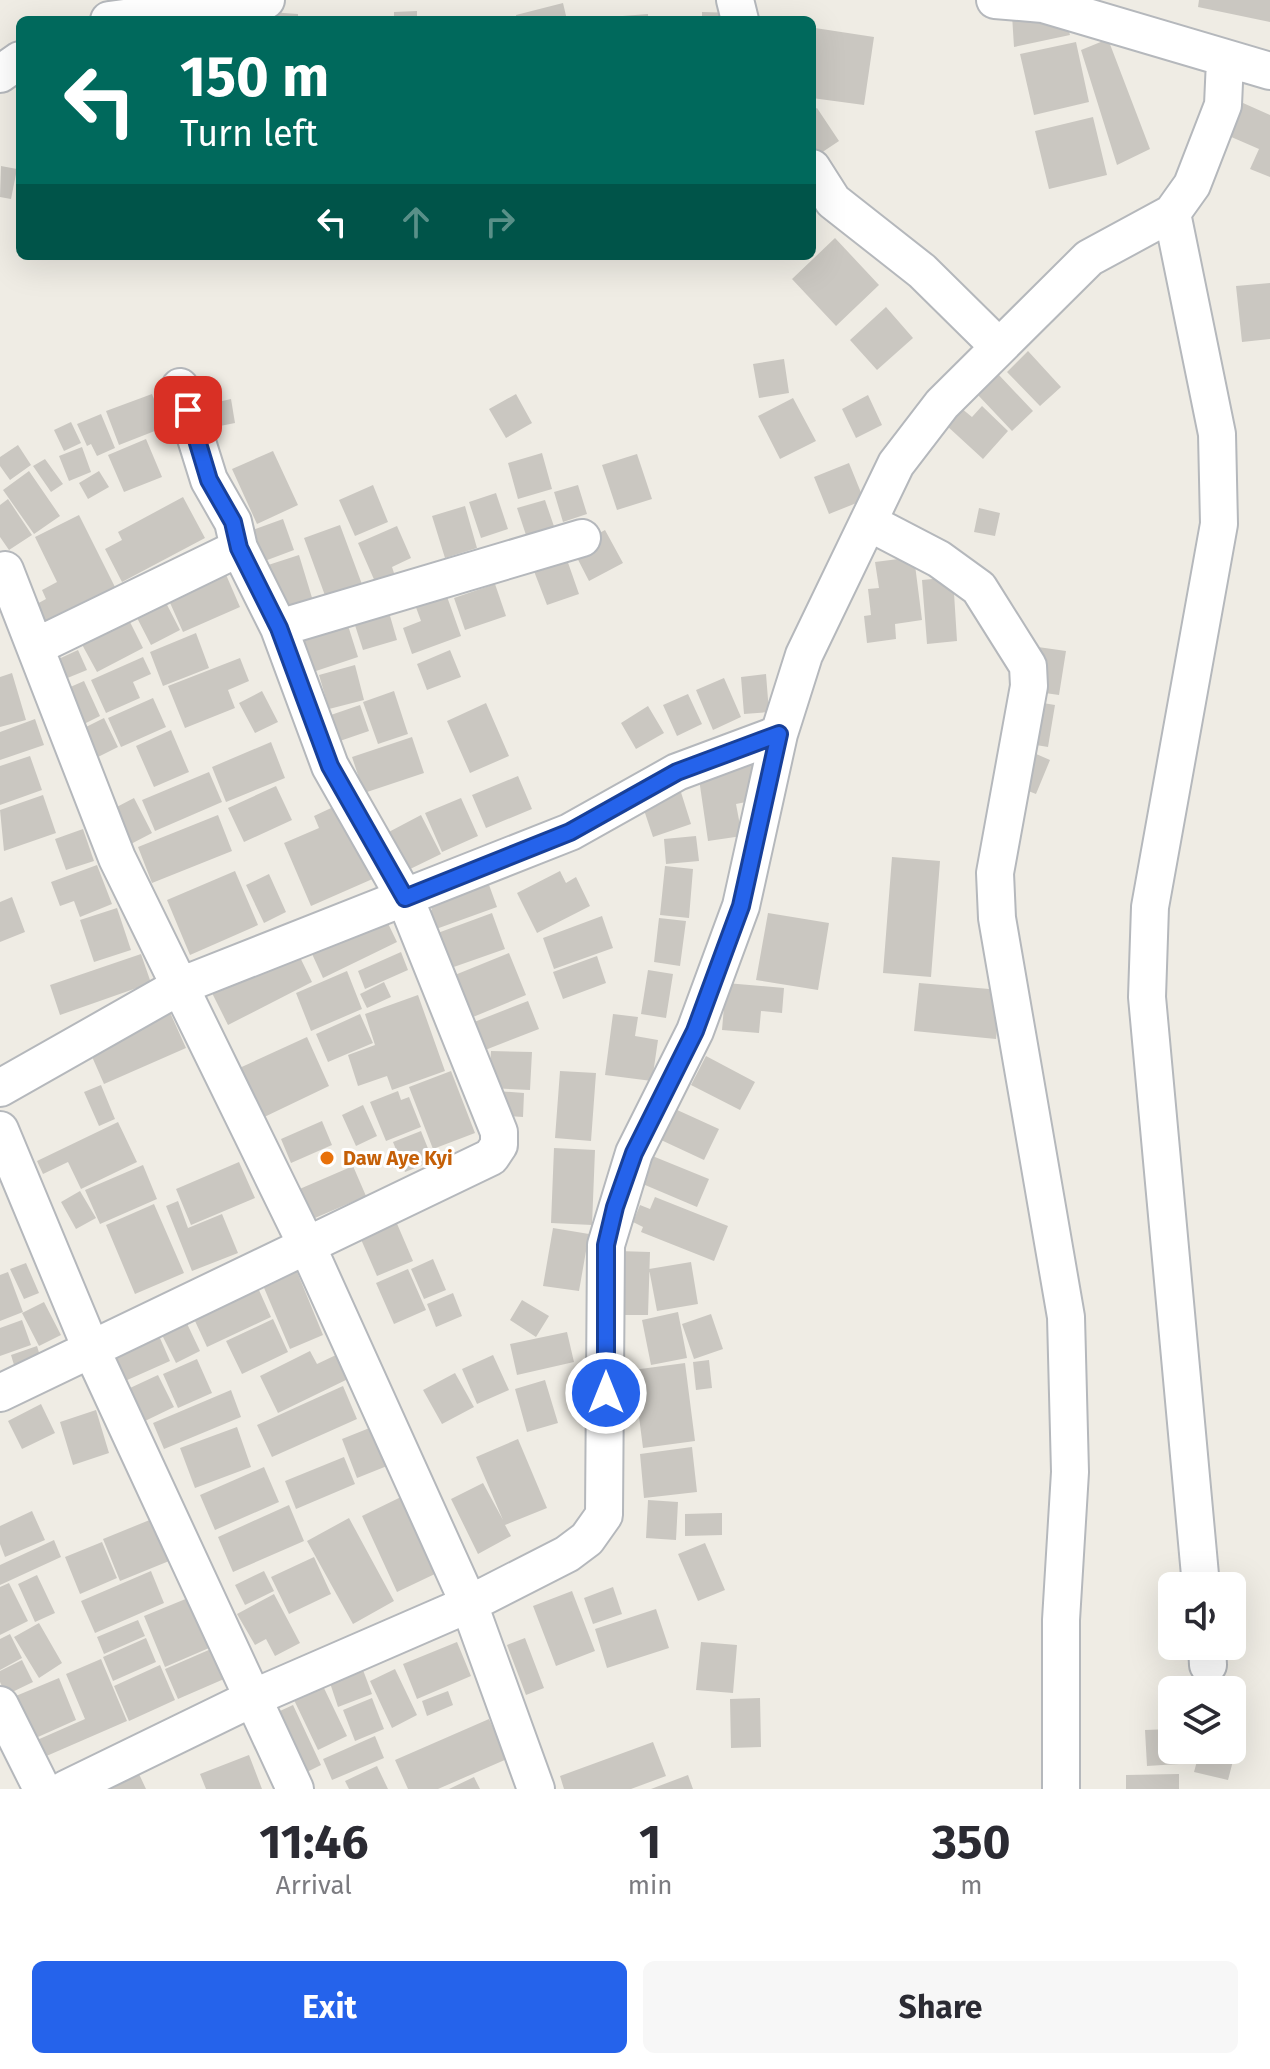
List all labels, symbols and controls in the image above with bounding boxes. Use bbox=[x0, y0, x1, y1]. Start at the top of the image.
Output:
text: 150 m bbox=[180, 44, 329, 111]
icon: left bbox=[48, 48, 152, 152]
text: Turn left bbox=[180, 112, 318, 156]
icon: left bbox=[310, 200, 354, 244]
icon: ahead bbox=[394, 200, 438, 244]
icon: right bbox=[478, 200, 522, 244]
pin bbox=[154, 376, 222, 444]
icon: arrive bbox=[166, 388, 210, 432]
place label: Daw Aye Kyi bbox=[343, 1146, 453, 1170]
marker: Daw Aye Kyi bbox=[318, 1149, 336, 1167]
position arrow bbox=[564, 1351, 648, 1435]
map controls bbox=[1158, 1572, 1246, 1764]
button: sound bbox=[1158, 1572, 1246, 1660]
button: layers bbox=[1158, 1676, 1246, 1764]
text: 11:46 bbox=[259, 1813, 368, 1871]
text: 1 bbox=[639, 1813, 661, 1871]
text: 350 bbox=[932, 1813, 1011, 1871]
text: Arrival bbox=[276, 1870, 352, 1901]
text: min bbox=[628, 1870, 673, 1901]
text: m bbox=[960, 1870, 982, 1901]
button: Exit bbox=[32, 1961, 627, 2053]
button: Share bbox=[643, 1961, 1238, 2053]

